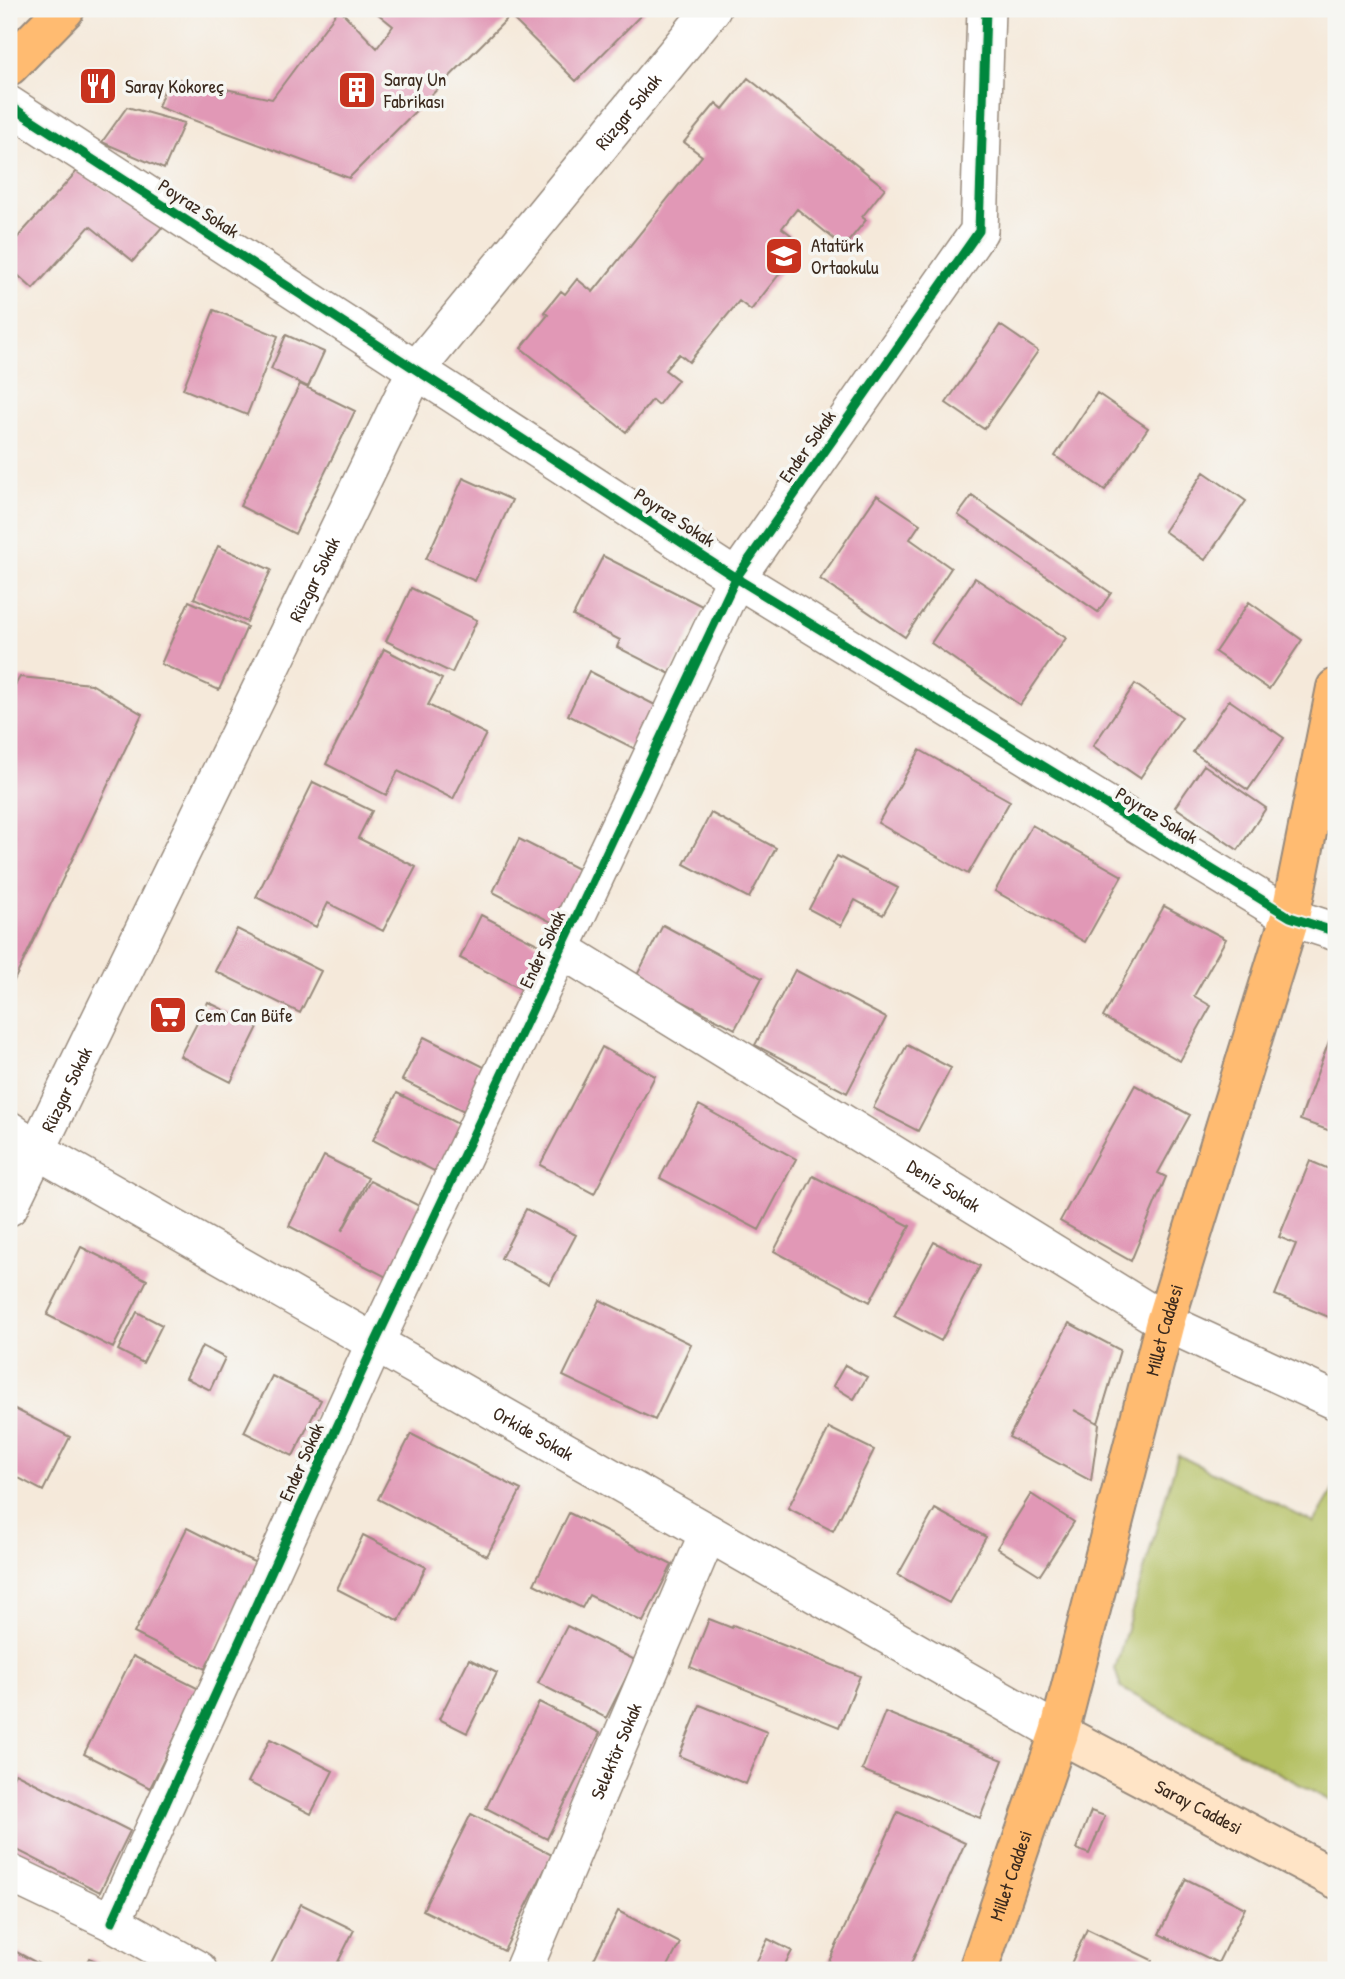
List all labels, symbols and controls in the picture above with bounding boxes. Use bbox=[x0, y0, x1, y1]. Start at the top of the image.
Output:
restaurant icon: Saray Kokoreç bbox=[77, 65, 119, 107]
place label: Saray Un Fabrikası bbox=[383, 66, 446, 114]
street label: Rüzgar Sokak bbox=[589, 68, 667, 155]
building icon: Saray Un Fabrikası bbox=[336, 69, 378, 111]
place label: Saray Kokoreç bbox=[125, 73, 224, 99]
street label: Poyraz Sokak bbox=[153, 172, 245, 244]
place label: Atatürk Ortaokulu bbox=[811, 232, 879, 280]
school or university icon: Atatürk Ortaokulu bbox=[763, 235, 805, 277]
street label: Ender Sokak bbox=[772, 404, 842, 488]
street label: Poyraz Sokak bbox=[629, 481, 721, 553]
street label: Rüzgar Sokak bbox=[283, 532, 346, 626]
street label: Poyraz Sokak bbox=[1111, 780, 1203, 850]
street label: Ender Sokak bbox=[513, 906, 571, 992]
supermarket icon: Cem Can Büfe bbox=[147, 994, 189, 1036]
place label: Cem Can Büfe bbox=[195, 1002, 293, 1028]
street label: Rüzgar Sokak bbox=[35, 1042, 98, 1136]
street label: Deniz Sokak bbox=[902, 1153, 986, 1218]
street label: Millet Caddesi bbox=[1139, 1281, 1189, 1378]
street label: Orkide Sokak bbox=[488, 1400, 579, 1467]
street label: Ender Sokak bbox=[272, 1419, 330, 1505]
street label: Selektör Sokak bbox=[584, 1699, 648, 1803]
street label: Saray Caddesi bbox=[1151, 1773, 1247, 1840]
street label: Millet Caddesi bbox=[983, 1827, 1038, 1924]

